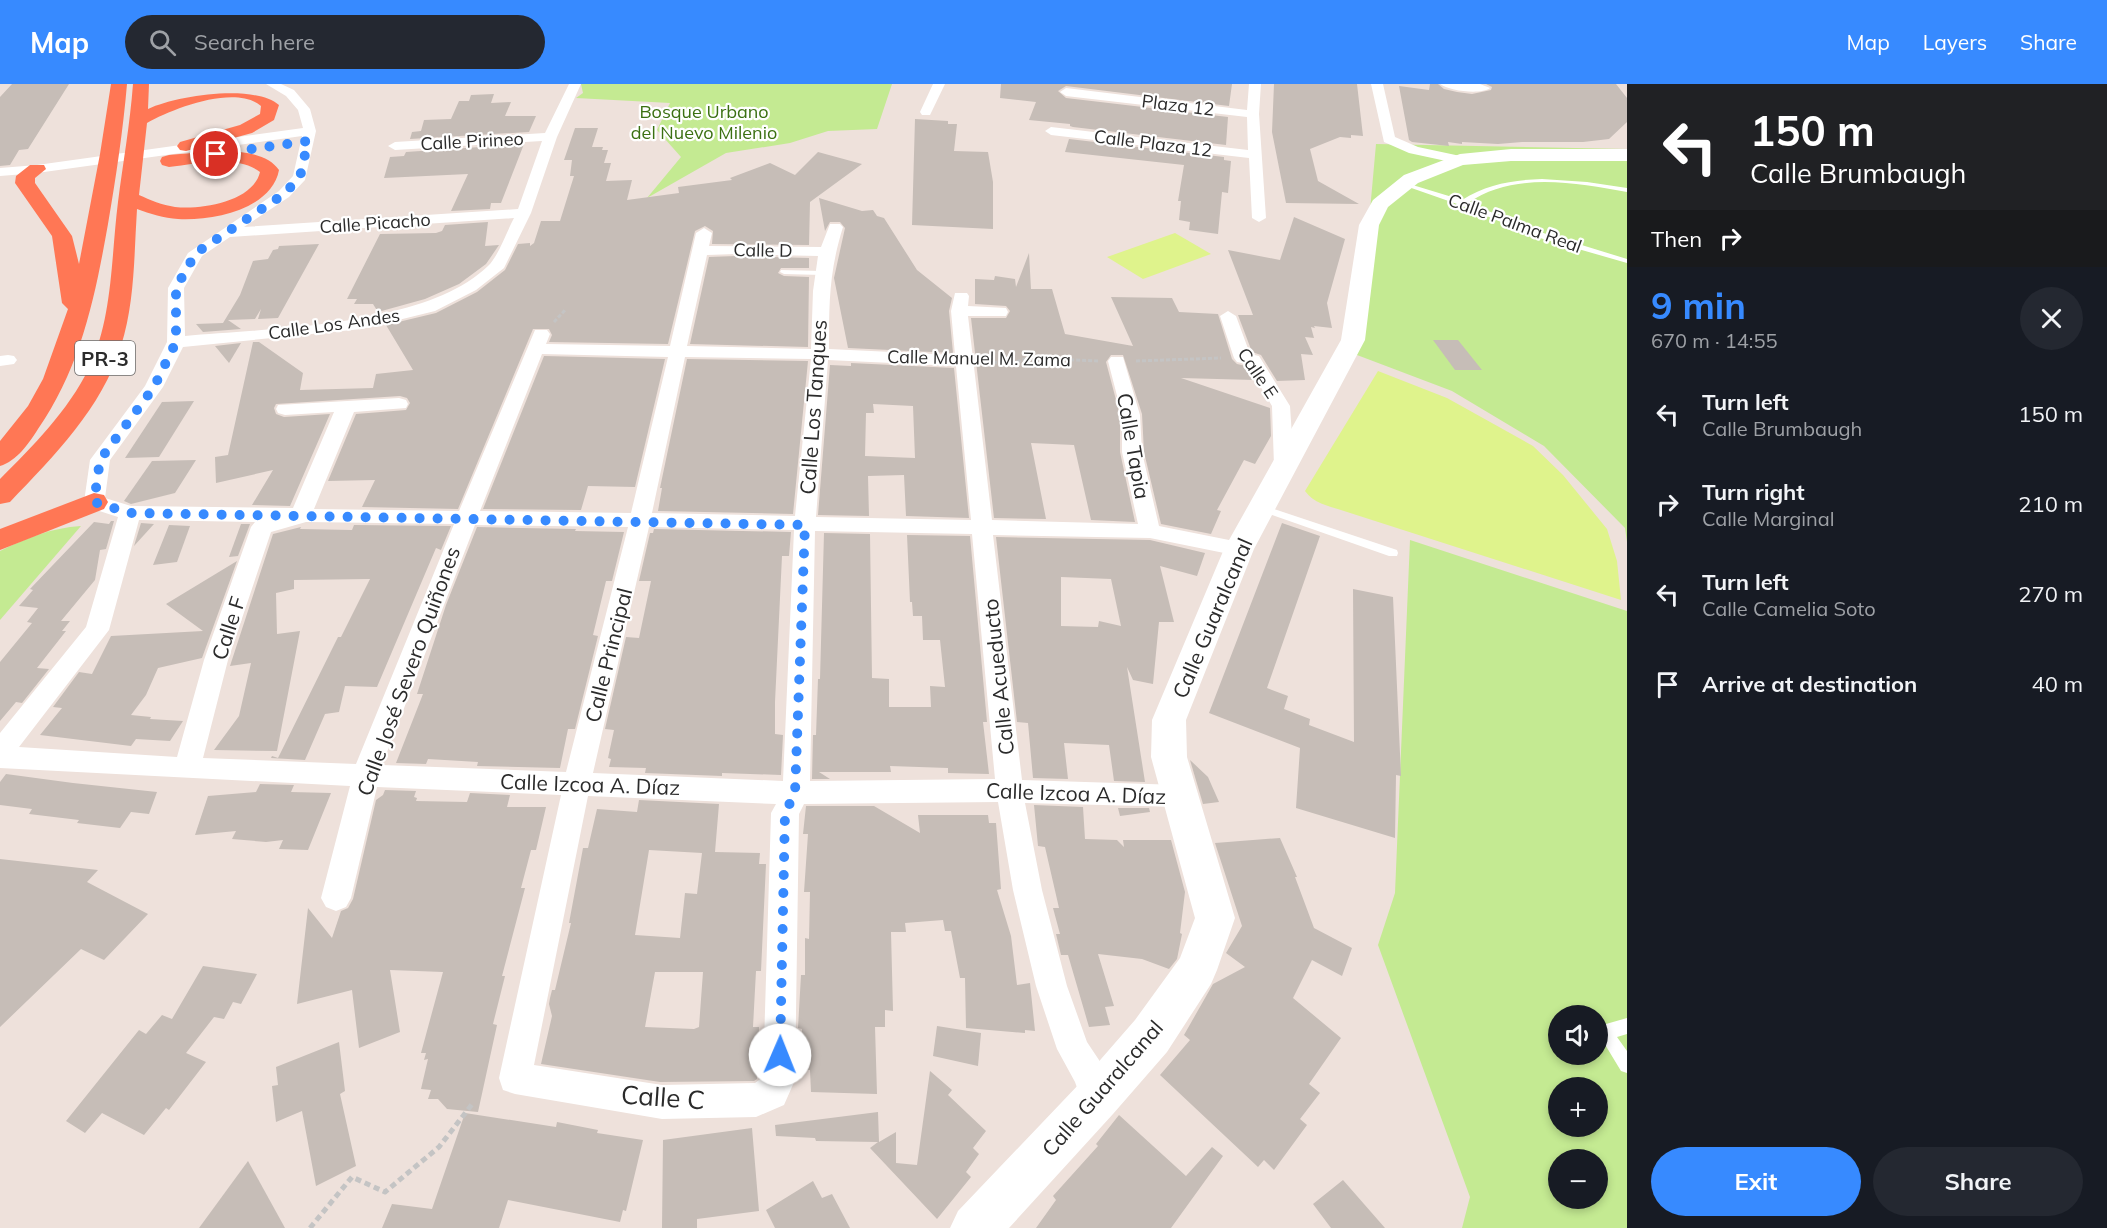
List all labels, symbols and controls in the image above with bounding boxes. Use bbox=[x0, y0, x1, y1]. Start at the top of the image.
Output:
search box bbox=[125, 15, 545, 69]
text: Map bbox=[30, 25, 89, 60]
icon: search bbox=[146, 26, 179, 59]
text: Search here bbox=[194, 28, 315, 56]
text: Map bbox=[1847, 29, 1890, 55]
text: Layers bbox=[1923, 29, 1987, 55]
text: Share bbox=[2020, 29, 2077, 55]
street label: Plaza 12 bbox=[1140, 89, 1216, 121]
park label: Bosque Urbano del Nuevo Milenio bbox=[631, 100, 777, 144]
text: 150 m bbox=[1750, 104, 1875, 157]
icon: left bbox=[1651, 108, 1729, 186]
street label: Calle Plaza 12 bbox=[1093, 124, 1213, 162]
street label: Calle Pirineo bbox=[420, 127, 524, 155]
pin bbox=[190, 128, 241, 179]
icon: arrive bbox=[199, 137, 232, 170]
text: Calle Brumbaugh bbox=[1750, 156, 1966, 190]
street label: Calle Palma Real bbox=[1445, 188, 1585, 258]
street label: Calle Picacho bbox=[319, 208, 431, 238]
icon: right bbox=[1714, 222, 1747, 255]
text: Then bbox=[1651, 225, 1702, 253]
street label: Calle D bbox=[733, 238, 793, 262]
text: 9 min bbox=[1651, 283, 1746, 328]
button: close bbox=[2020, 287, 2083, 350]
street label: Calle Los Andes bbox=[267, 303, 401, 345]
street label: Calle Los Tanques bbox=[794, 319, 832, 495]
text: 670 m · 14:55 bbox=[1651, 328, 1777, 353]
road number: PR-3 bbox=[75, 341, 135, 375]
street label: Calle E bbox=[1233, 343, 1283, 403]
street label: Calle Manuel M. Zama bbox=[887, 345, 1071, 371]
text: Turn left bbox=[1702, 388, 1789, 416]
street label: Calle Tapia bbox=[1112, 391, 1156, 501]
icon: left bbox=[1651, 398, 1684, 431]
text: 150 m bbox=[2018, 400, 2083, 428]
text: Calle Brumbaugh bbox=[1702, 416, 1862, 441]
text: Turn right bbox=[1702, 478, 1805, 506]
icon: right bbox=[1651, 488, 1684, 521]
text: 210 m bbox=[2018, 490, 2083, 518]
text: Calle Marginal bbox=[1702, 506, 1835, 531]
street label: Calle Guaralcanal bbox=[1167, 534, 1257, 702]
street label: Calle José Severo Quiñones bbox=[351, 543, 465, 799]
text: Turn left bbox=[1702, 568, 1789, 596]
icon: left bbox=[1651, 578, 1684, 611]
text: 270 m bbox=[2018, 580, 2083, 608]
street label: Calle Principal bbox=[579, 585, 637, 725]
street label: Calle F bbox=[206, 593, 251, 663]
text: Calle Camelia Soto bbox=[1702, 596, 1876, 621]
street label: Calle Acueducto bbox=[977, 597, 1019, 757]
icon: arrive bbox=[1651, 668, 1684, 701]
text: Arrive at destination bbox=[1702, 670, 1917, 698]
text: 40 m bbox=[2032, 670, 2083, 698]
street label: Calle Izcoa A. Díaz bbox=[499, 768, 681, 800]
street label: Calle Izcoa A. Díaz bbox=[985, 777, 1167, 809]
map controls bbox=[1548, 1005, 1608, 1209]
button: sound bbox=[1548, 1005, 1608, 1065]
street label: Calle Guaralcanal bbox=[1036, 1015, 1168, 1161]
position arrow bbox=[748, 1023, 812, 1087]
button: + bbox=[1548, 1077, 1608, 1137]
street label: Calle C bbox=[620, 1078, 706, 1116]
button: Exit bbox=[1651, 1147, 1861, 1216]
button: Share bbox=[1873, 1147, 2083, 1216]
button: − bbox=[1548, 1149, 1608, 1209]

